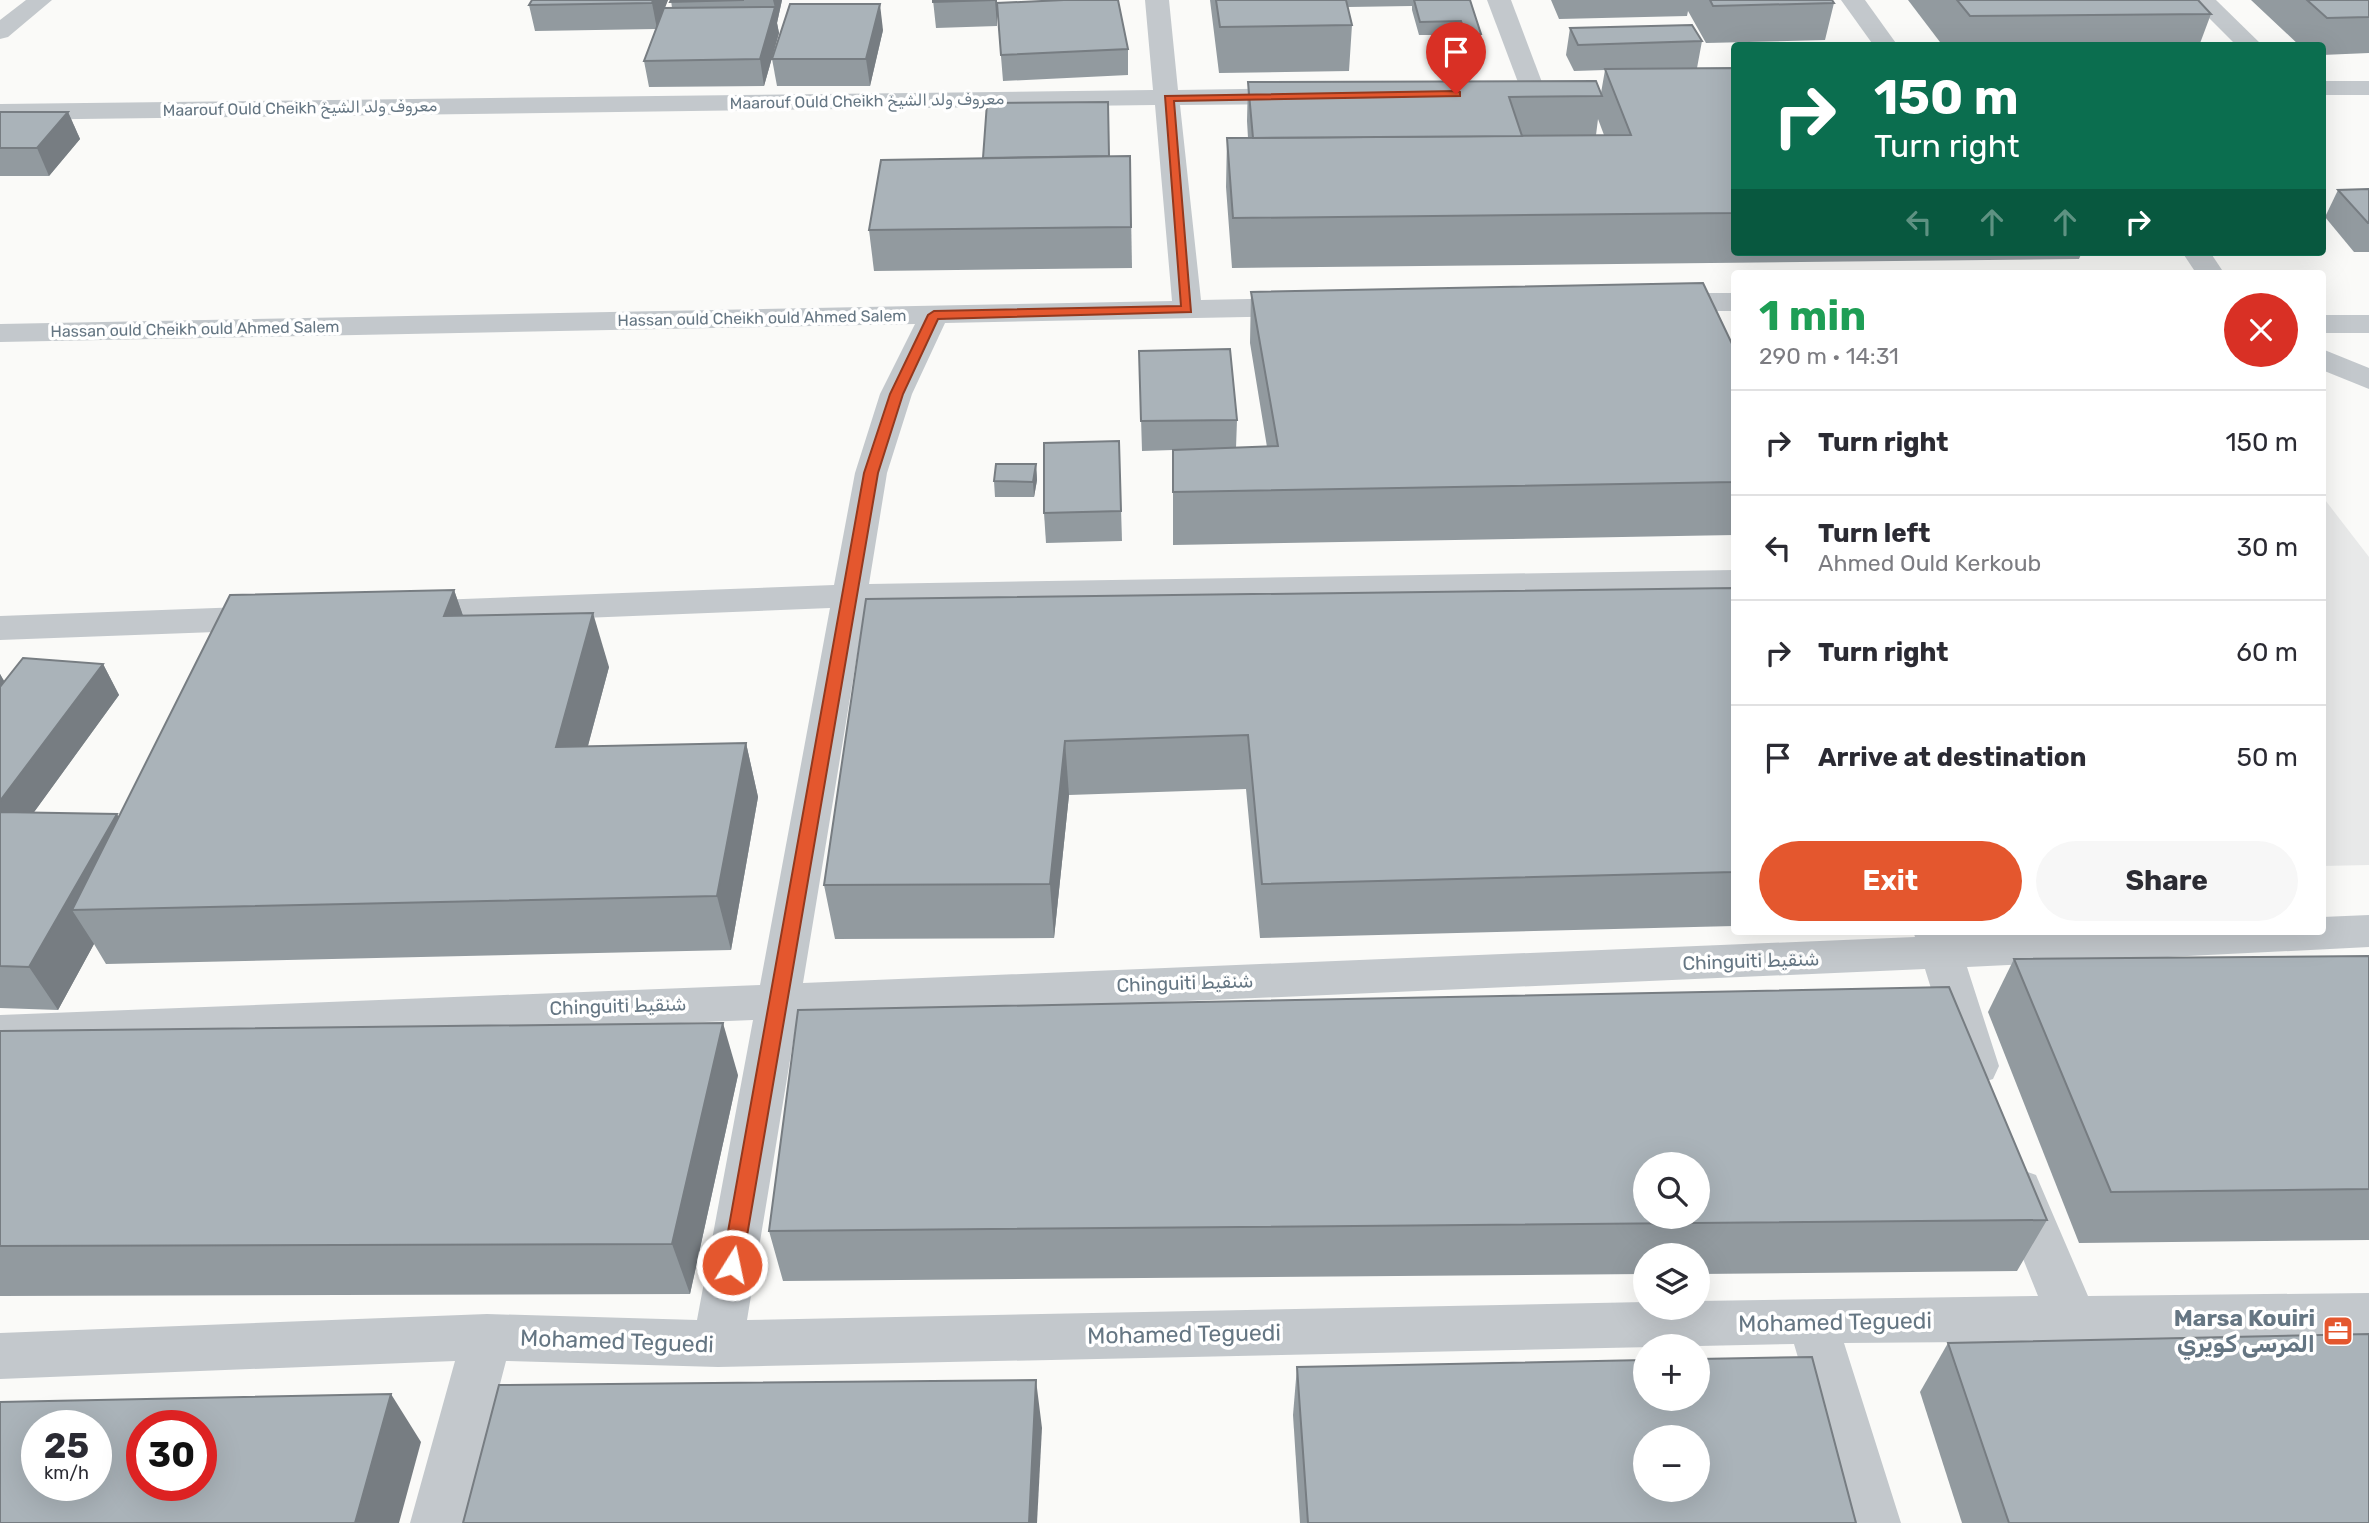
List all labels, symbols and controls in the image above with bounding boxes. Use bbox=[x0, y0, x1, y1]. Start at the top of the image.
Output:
pin bbox=[1426, 22, 1486, 94]
icon: arrive bbox=[1437, 33, 1475, 71]
text: 150 m bbox=[1874, 68, 2019, 126]
icon: right bbox=[1759, 70, 1850, 161]
street label: Maarouf Ould Cheikh معروف ولد الشيخ bbox=[729, 89, 1005, 115]
street label: Maarouf Ould Cheikh معروف ولد الشيخ bbox=[162, 96, 438, 122]
text: Turn right bbox=[1874, 127, 2019, 165]
icon: left bbox=[1900, 203, 1938, 241]
icon: ahead bbox=[1973, 203, 2011, 241]
icon: ahead bbox=[2046, 203, 2084, 241]
icon: right bbox=[2119, 203, 2157, 241]
text: 1 min bbox=[1759, 291, 1866, 341]
button: close bbox=[2224, 293, 2298, 367]
street label: Hassan ould Cheikh ould Ahmed Salem bbox=[617, 306, 907, 330]
street label: Hassan ould Cheikh ould Ahmed Salem bbox=[50, 317, 340, 341]
text: 290 m · 14:31 bbox=[1759, 342, 1899, 370]
icon: right bbox=[1759, 424, 1797, 462]
text: Turn right bbox=[1818, 427, 1948, 458]
text: 150 m bbox=[2225, 427, 2298, 458]
text: Turn left bbox=[1818, 518, 1930, 549]
icon: left bbox=[1759, 529, 1797, 567]
text: 30 m bbox=[2236, 532, 2298, 563]
text: Ahmed Ould Kerkoub bbox=[1818, 549, 2041, 577]
icon: right bbox=[1759, 634, 1797, 672]
text: Turn right bbox=[1818, 637, 1948, 668]
text: 60 m bbox=[2236, 637, 2298, 668]
icon: arrive bbox=[1759, 739, 1797, 777]
text: Arrive at destination bbox=[1818, 742, 2086, 773]
text: 50 m bbox=[2237, 742, 2298, 773]
button: Exit bbox=[1759, 841, 2022, 921]
button: Share bbox=[2036, 841, 2298, 921]
street label: Chinguiti شنقيط bbox=[1682, 947, 1820, 975]
street label: Chinguiti شنقيط bbox=[1116, 969, 1254, 997]
street label: Chinguiti شنقيط bbox=[549, 992, 687, 1020]
map controls bbox=[1633, 1152, 1710, 1502]
button: search bbox=[1633, 1152, 1710, 1229]
position arrow bbox=[695, 1228, 769, 1302]
button: layers bbox=[1633, 1243, 1710, 1320]
place label: Marsa Kouiri المرسى كويري bbox=[2174, 1304, 2315, 1361]
street label: Mohamed Teguedi bbox=[1738, 1306, 1932, 1338]
office icon: Marsa Kouiri المرسى كويري bbox=[2321, 1314, 2355, 1348]
street label: Mohamed Teguedi bbox=[1087, 1318, 1281, 1350]
street label: Mohamed Teguedi bbox=[520, 1324, 714, 1358]
button: + bbox=[1633, 1334, 1710, 1411]
speed limit sign: 30 bbox=[126, 1410, 217, 1501]
text: 25 bbox=[44, 1425, 89, 1467]
button: − bbox=[1633, 1425, 1710, 1502]
text: km/h bbox=[44, 1462, 89, 1484]

